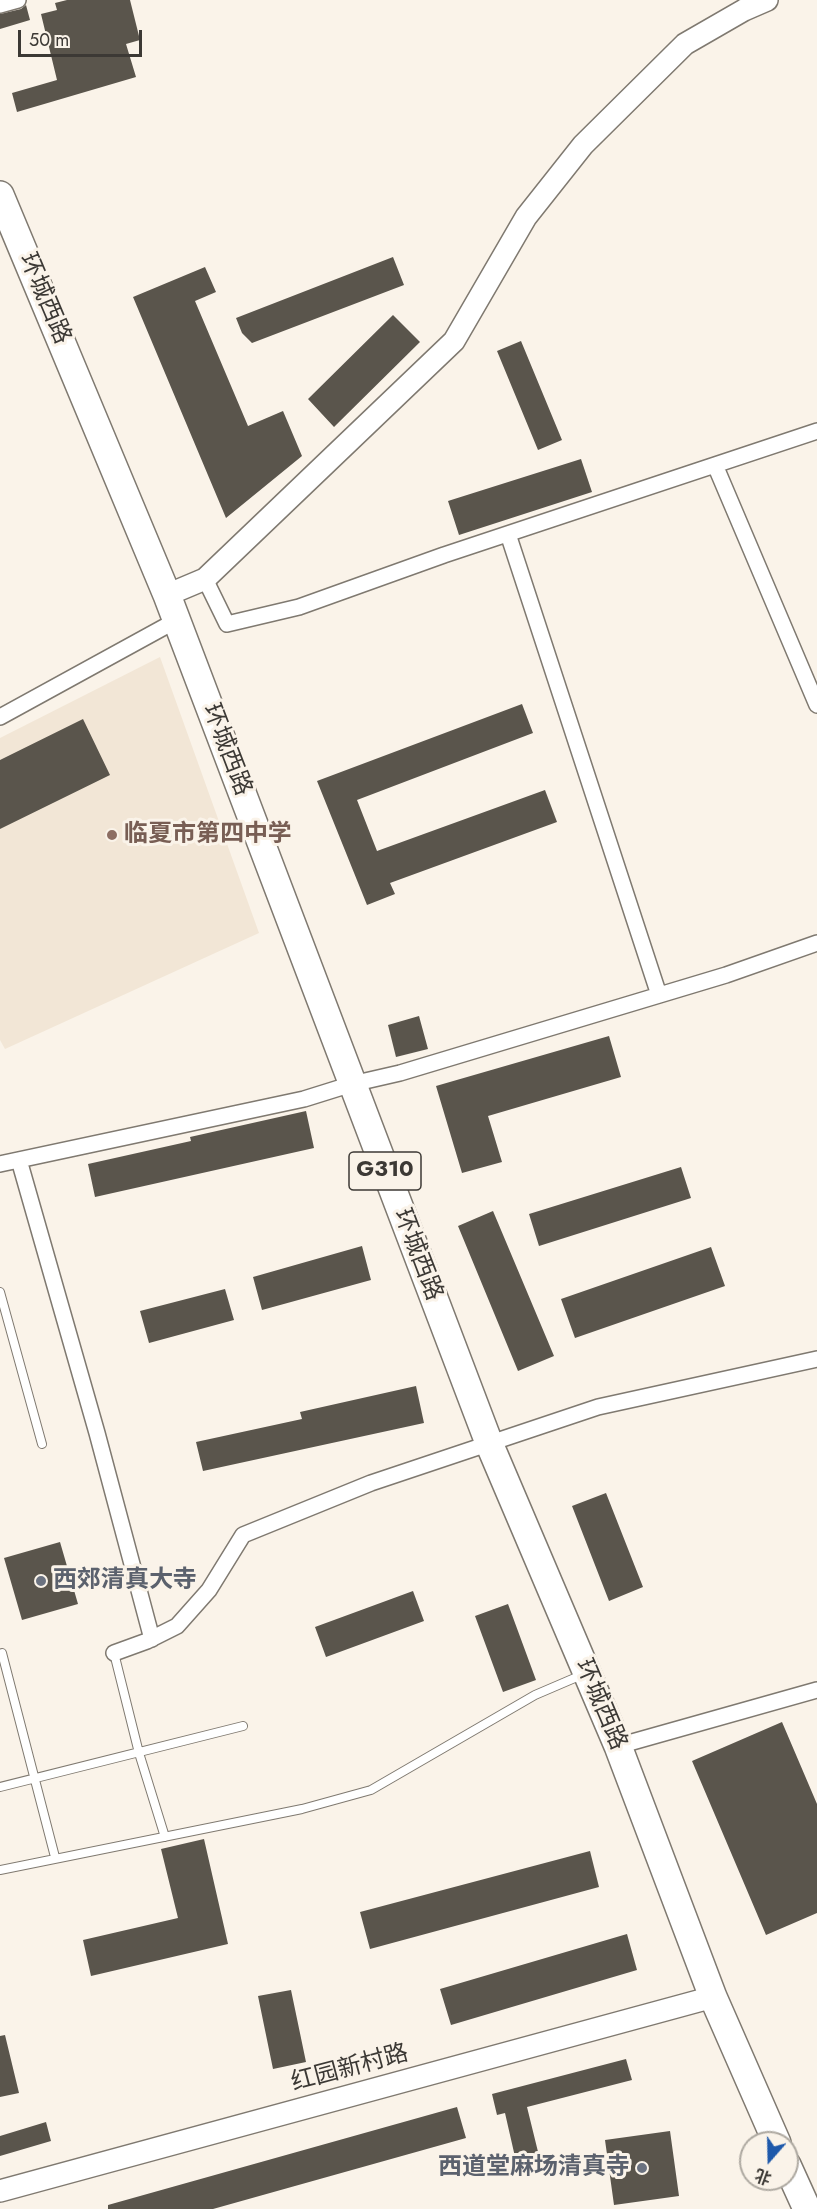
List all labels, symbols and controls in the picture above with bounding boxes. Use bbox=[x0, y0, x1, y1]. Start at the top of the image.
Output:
scale bar bbox=[21, 18, 146, 56]
text: 50 m bbox=[29, 27, 69, 53]
street label: 环城西路 bbox=[12, 249, 76, 349]
street label: 环城西路 bbox=[195, 700, 257, 800]
place label: 临夏市第四中学 bbox=[124, 821, 292, 849]
marker: 临夏市第四中学 bbox=[105, 828, 119, 842]
road number: G310 bbox=[349, 1152, 421, 1190]
street label: 环城西路 bbox=[386, 1205, 448, 1305]
place label: 西郊清真大寺 bbox=[53, 1567, 197, 1595]
marker: 西郊清真大寺 bbox=[34, 1574, 48, 1588]
street label: 环城西路 bbox=[568, 1655, 632, 1755]
street label: 红园新村路 bbox=[288, 2040, 412, 2098]
north arrow bbox=[739, 2131, 799, 2191]
place label: 西道堂麻场清真寺 bbox=[438, 2154, 630, 2182]
marker: 西道堂麻场清真寺 bbox=[635, 2161, 649, 2175]
text: 北 bbox=[752, 2163, 775, 2190]

